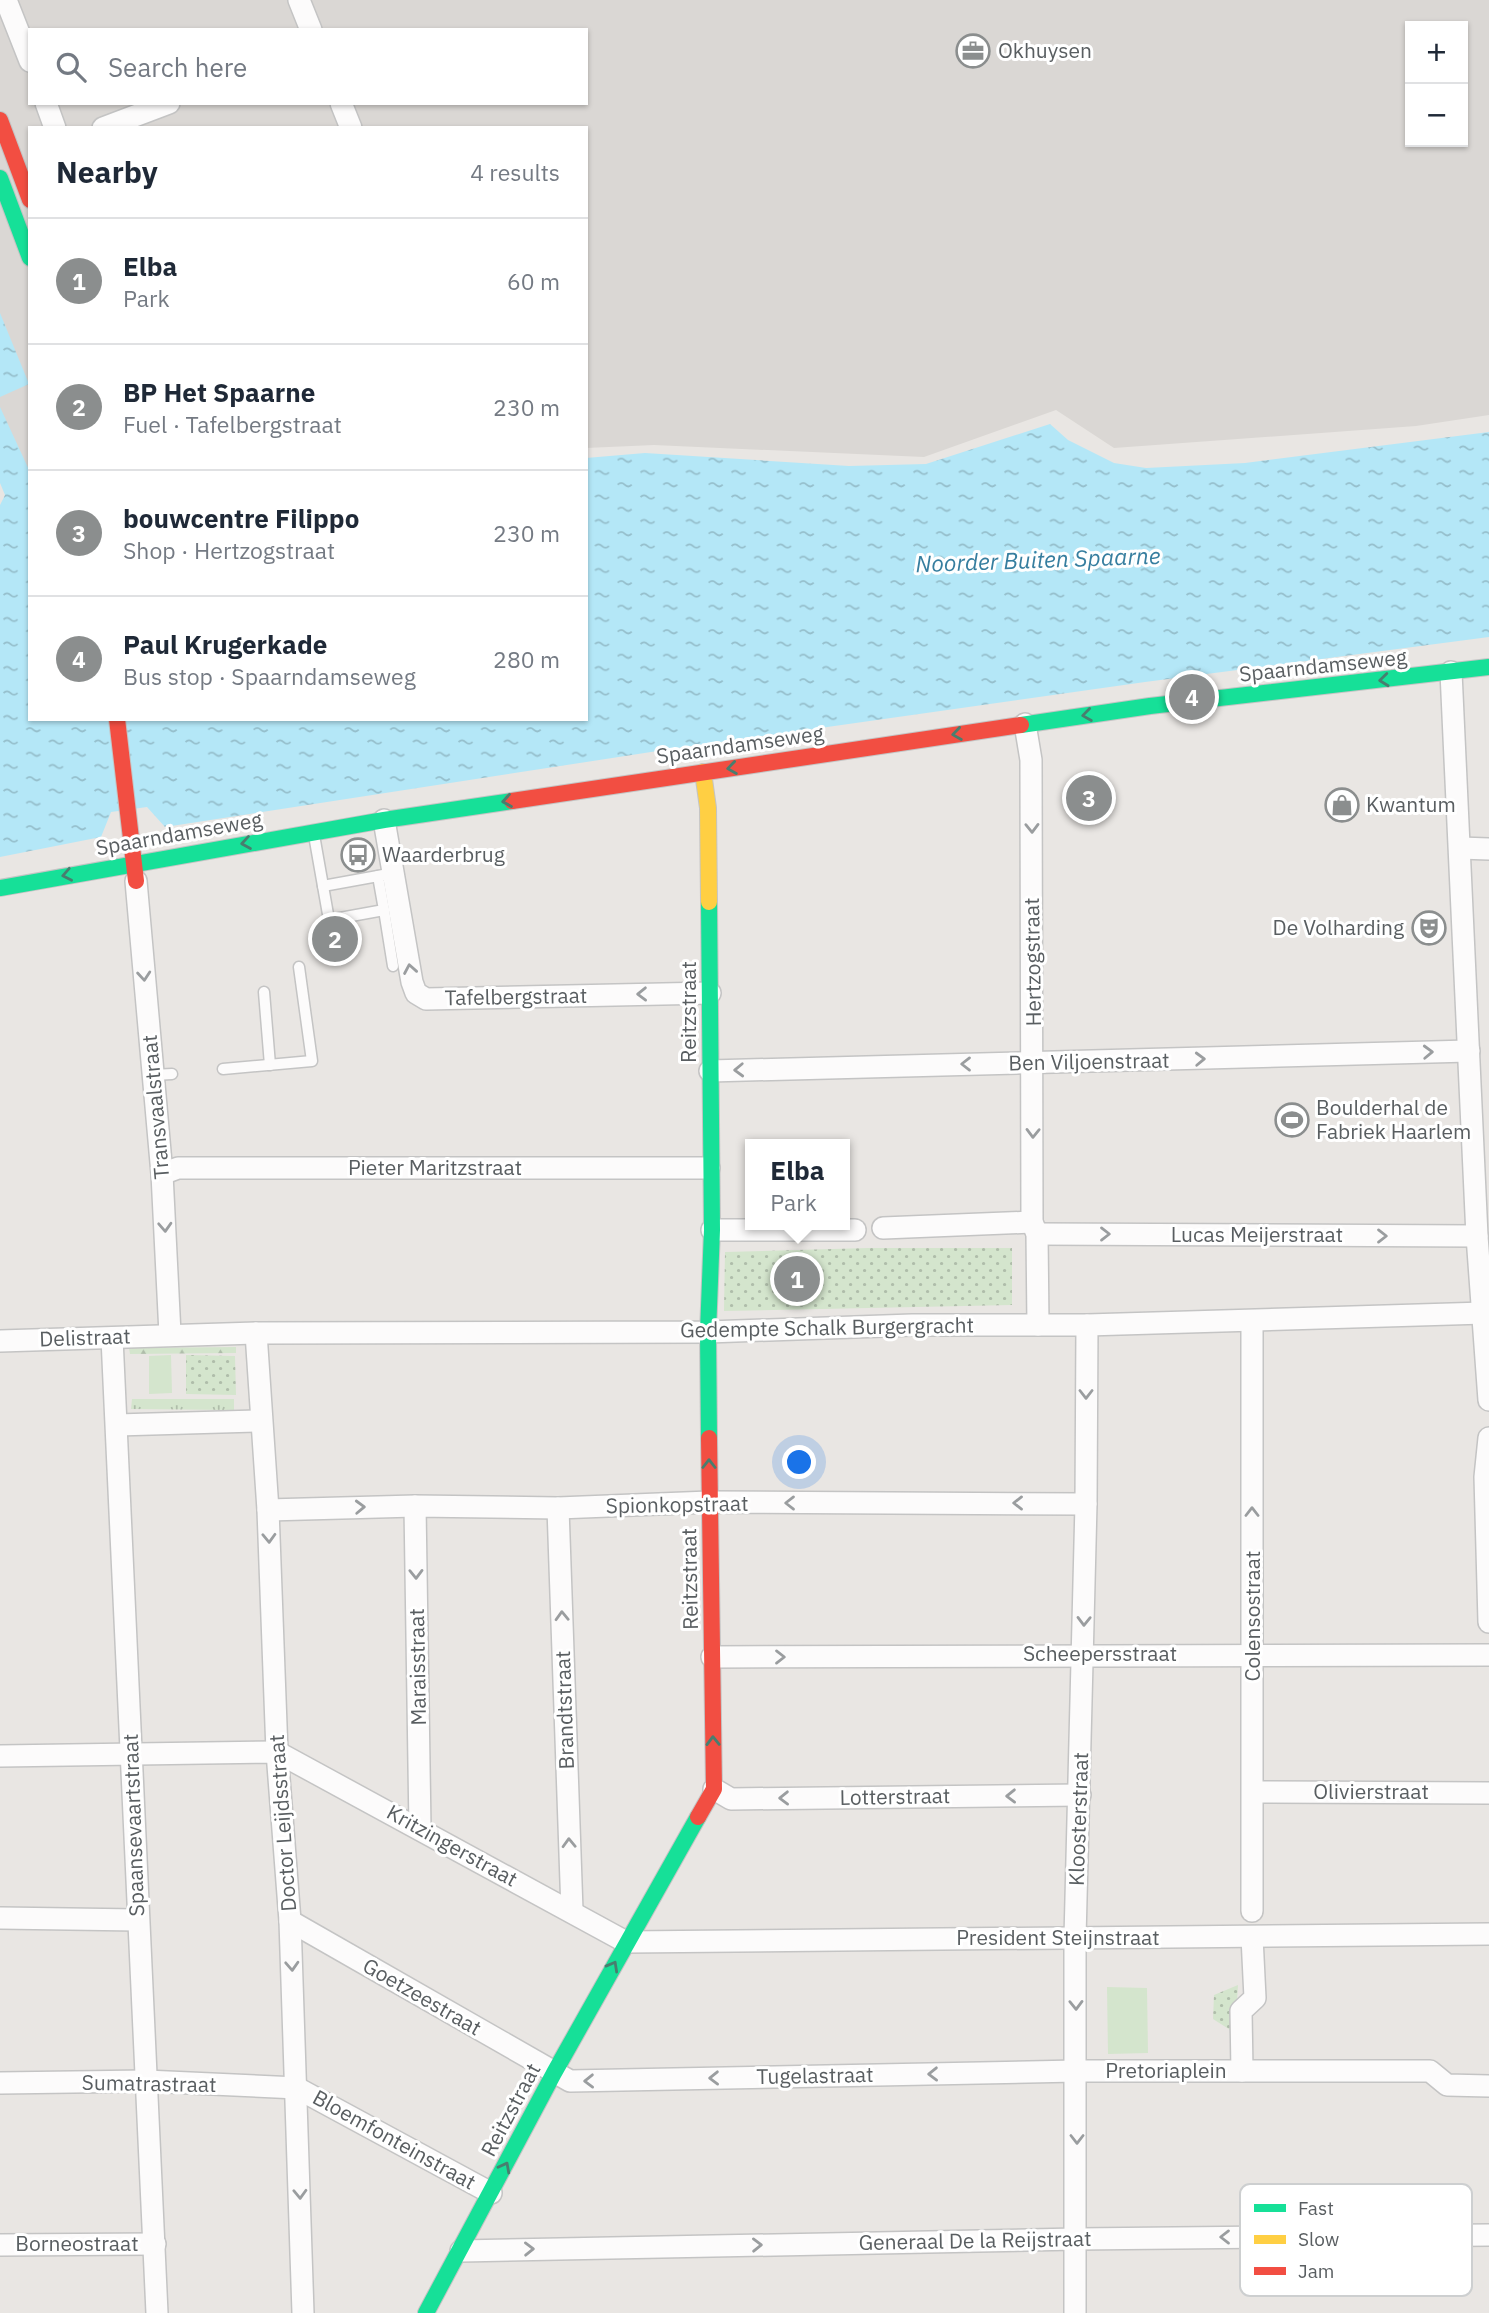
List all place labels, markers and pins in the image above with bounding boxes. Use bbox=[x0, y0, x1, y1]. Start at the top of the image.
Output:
office icon: Okhuysen bbox=[954, 32, 992, 70]
place label: Okhuysen bbox=[998, 36, 1092, 64]
pin: 4 bbox=[1169, 671, 1215, 723]
pin: 3 bbox=[1066, 772, 1112, 824]
shop icon: Kwantum bbox=[1323, 786, 1361, 824]
place label: Kwantum bbox=[1366, 790, 1456, 818]
bus stop icon: Waarderbrug bbox=[339, 836, 377, 874]
place label: Waarderbrug bbox=[382, 840, 505, 868]
theatre icon: De Volharding bbox=[1410, 909, 1448, 947]
pin: 2 bbox=[312, 913, 358, 965]
place label: De Volharding bbox=[1273, 913, 1404, 941]
place label: Boulderhal de Fabriek Haarlem bbox=[1316, 1093, 1471, 1145]
sports icon: Boulderhal de Fabriek Haarlem bbox=[1273, 1101, 1311, 1139]
pin: 1 bbox=[774, 1253, 820, 1305]

